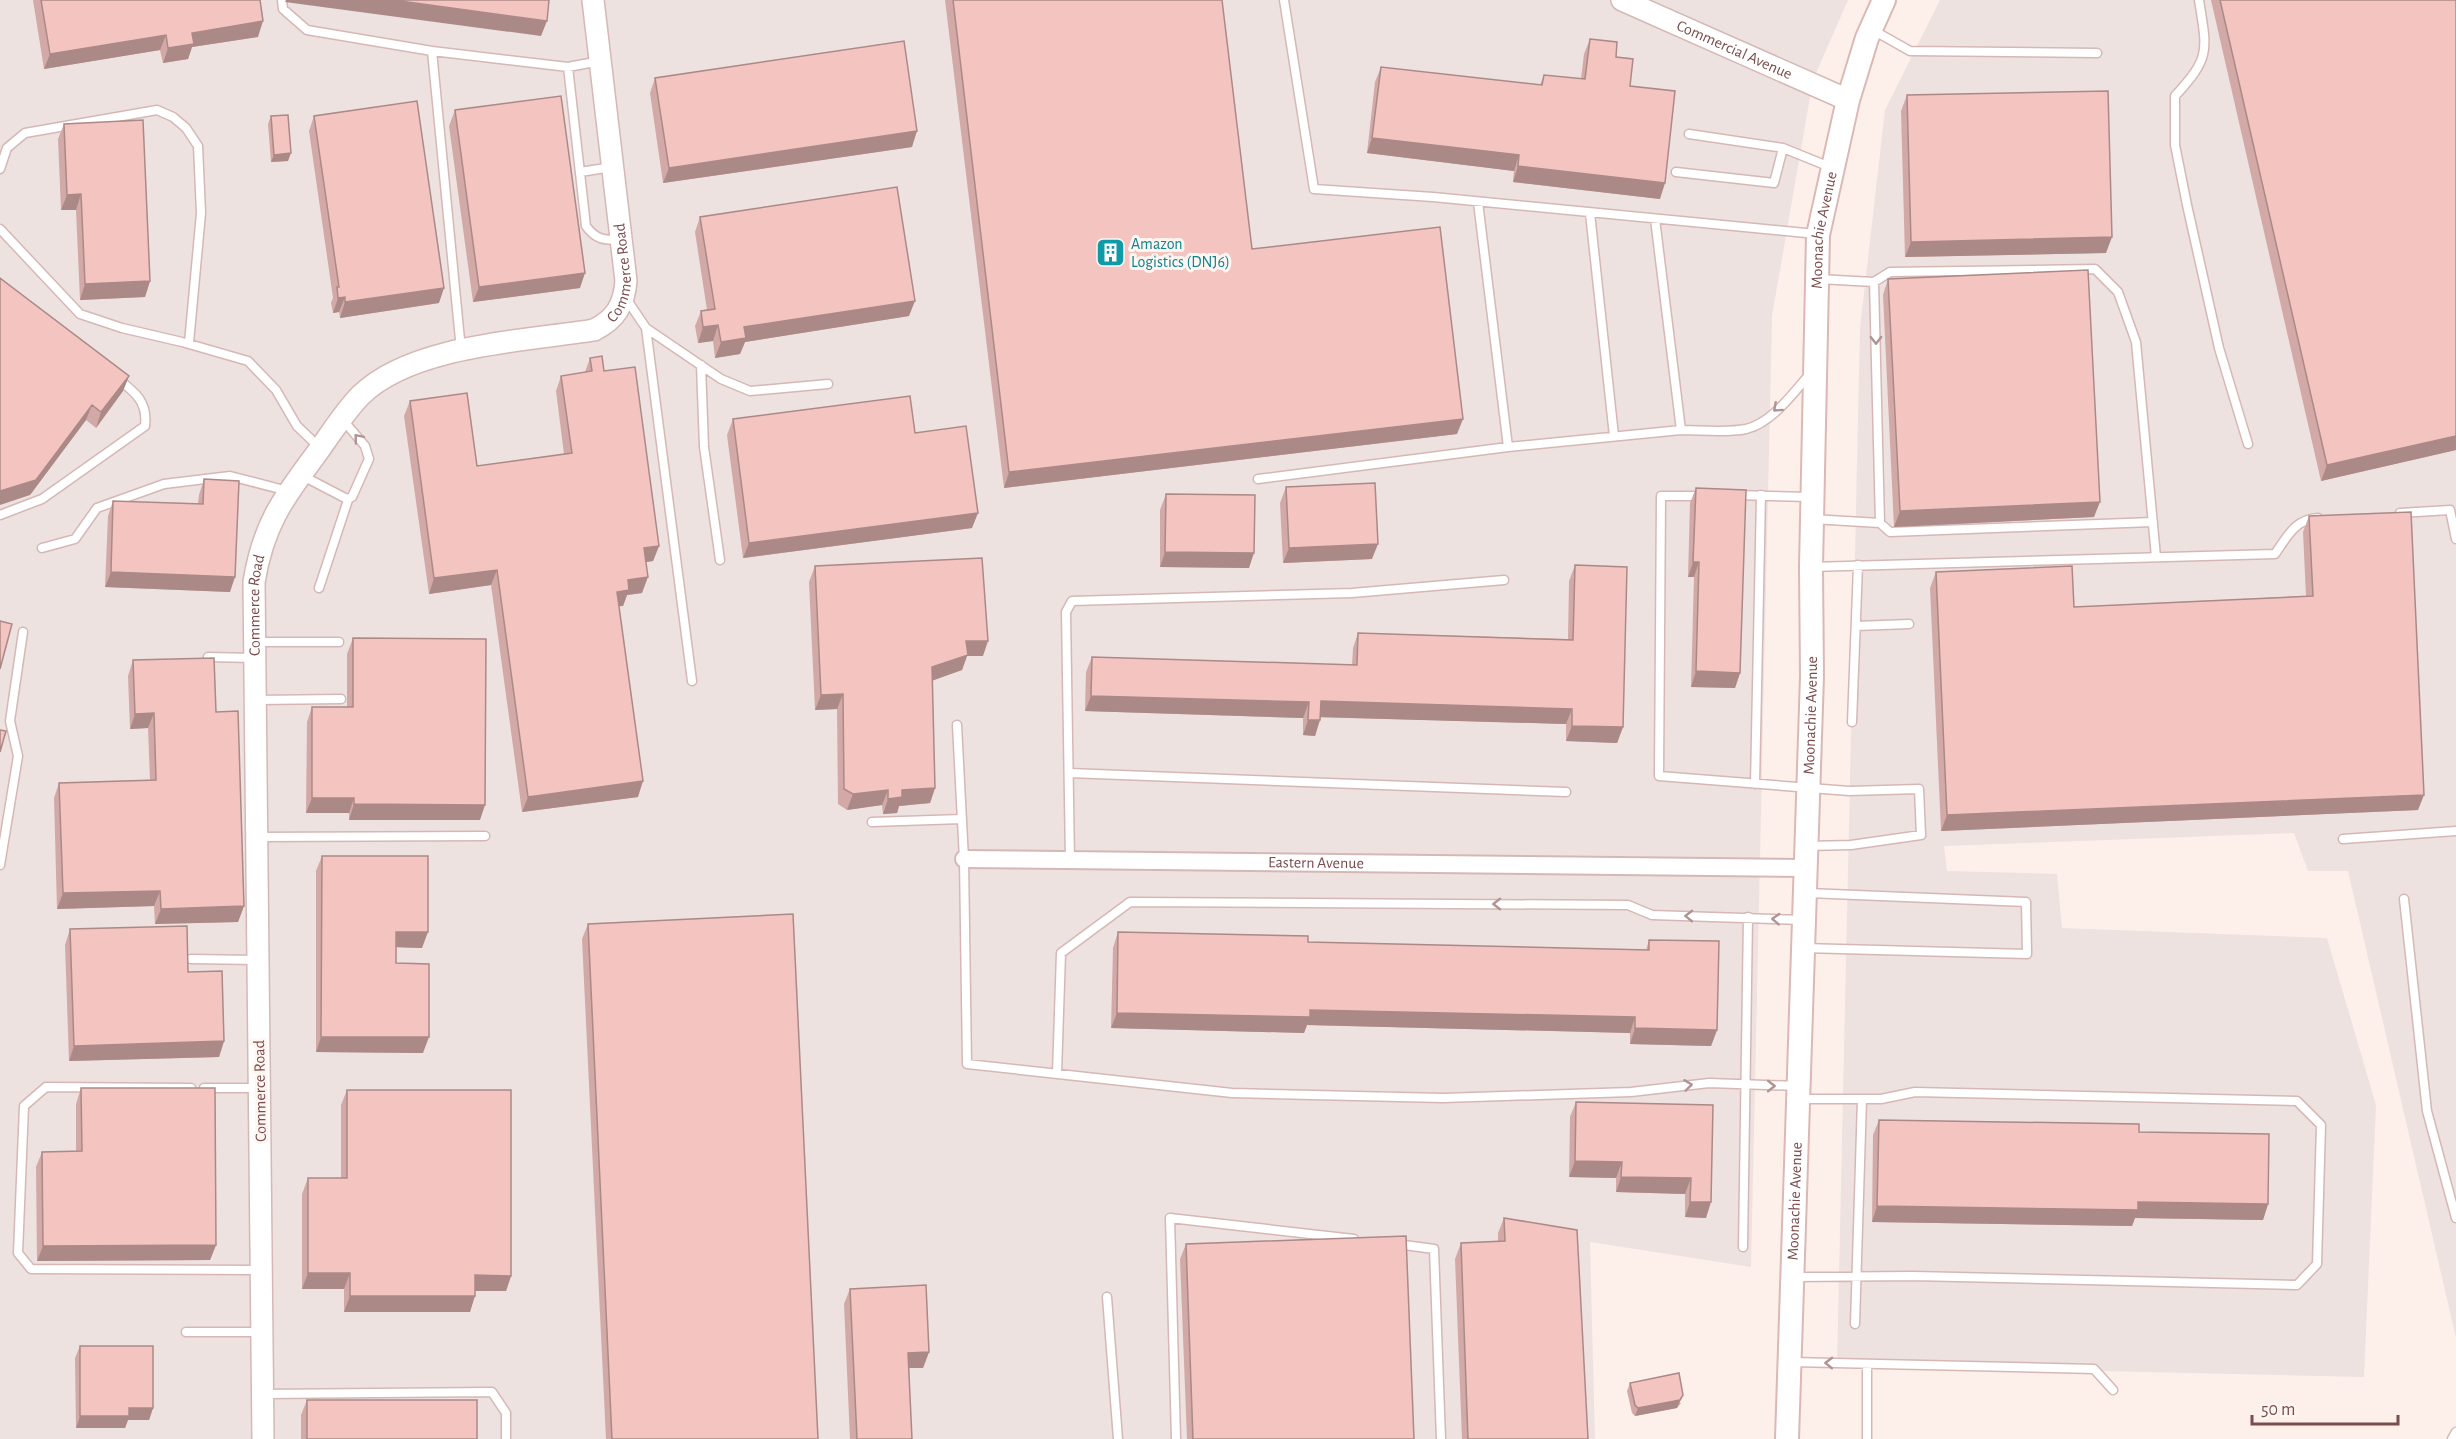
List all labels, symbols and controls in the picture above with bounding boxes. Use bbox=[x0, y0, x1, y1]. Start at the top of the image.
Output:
street label: Commercial Avenue bbox=[1674, 17, 1795, 82]
street label: Moonachie Avenue bbox=[1809, 170, 1840, 289]
street label: Commerce Road bbox=[604, 222, 634, 326]
place label: Amazon Logistics (DNJ6) bbox=[1131, 236, 1230, 270]
building icon: Amazon Logistics (DNJ6) bbox=[1094, 237, 1126, 269]
one-way arrow bbox=[1870, 336, 1882, 345]
one-way arrow bbox=[1773, 401, 1784, 412]
one-way arrow bbox=[355, 434, 366, 445]
street label: Commerce Road bbox=[245, 553, 268, 656]
street label: Moonachie Avenue bbox=[1801, 656, 1820, 775]
street label: Eastern Avenue bbox=[1268, 854, 1364, 871]
one-way arrow bbox=[1492, 898, 1501, 910]
one-way arrow bbox=[1685, 910, 1694, 922]
one-way arrow bbox=[1771, 912, 1780, 925]
street label: Commerce Road bbox=[251, 1040, 269, 1142]
one-way arrow bbox=[1683, 1080, 1692, 1092]
one-way arrow bbox=[1767, 1080, 1776, 1092]
street label: Moonachie Avenue bbox=[1785, 1142, 1805, 1261]
one-way arrow bbox=[1824, 1357, 1833, 1370]
scale bar bbox=[2252, 1388, 2398, 1426]
text: 50 m bbox=[2261, 1401, 2295, 1419]

